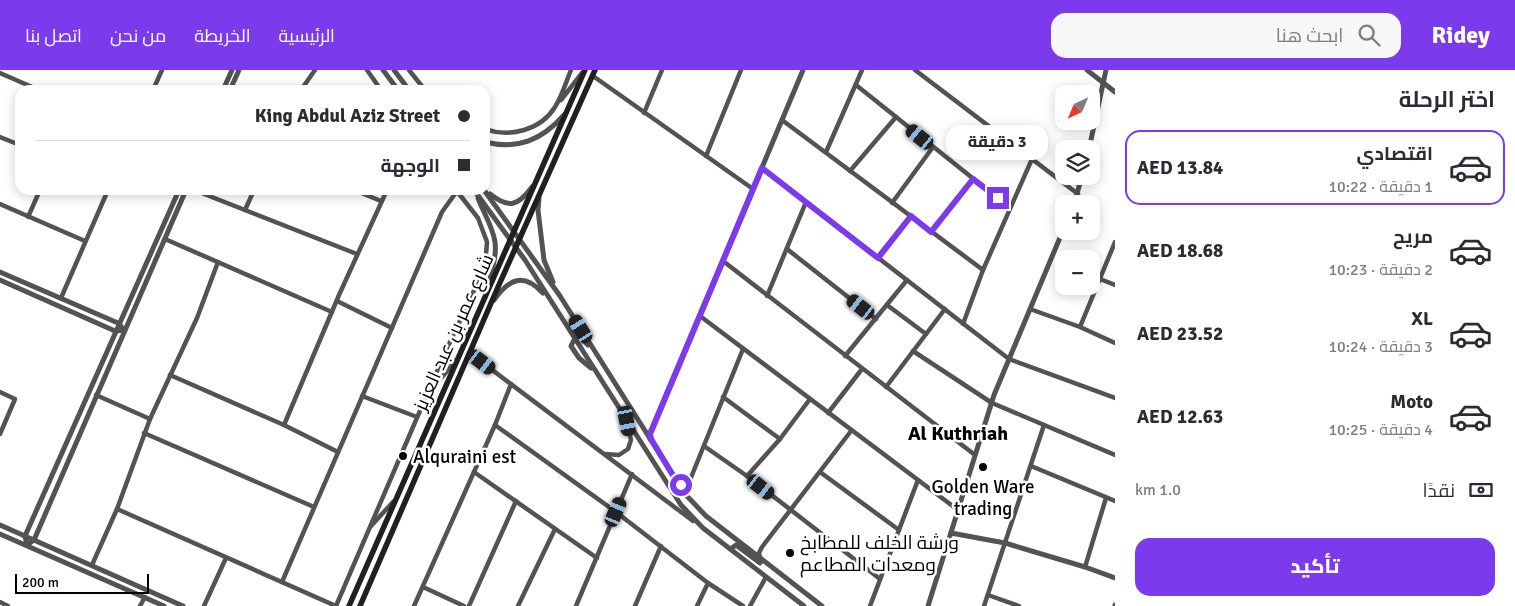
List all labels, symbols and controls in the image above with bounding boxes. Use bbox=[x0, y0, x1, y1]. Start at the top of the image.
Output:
search box bbox=[1051, 13, 1401, 58]
text: Ridey bbox=[1431, 20, 1490, 50]
icon: search bbox=[1355, 21, 1383, 49]
text: ابحث هنا bbox=[1276, 24, 1343, 48]
text: اتصل بنا bbox=[25, 25, 82, 47]
text: من نحن bbox=[110, 25, 166, 47]
text: الخريطة bbox=[194, 25, 250, 47]
text: الرئيسية bbox=[278, 25, 335, 47]
north arrow bbox=[1055, 85, 1100, 130]
map controls bbox=[1055, 85, 1100, 295]
text: اختر الرحلة bbox=[1399, 86, 1495, 113]
text: King Abdul Aziz Street bbox=[255, 104, 440, 128]
car bbox=[903, 122, 936, 152]
callout: 3 دقيقة bbox=[947, 126, 1049, 160]
text: 3 دقيقة bbox=[968, 132, 1026, 152]
button: layers bbox=[1055, 140, 1100, 185]
text: اقتصادي bbox=[1357, 142, 1433, 166]
icon: car bbox=[1448, 145, 1493, 190]
text: الوجهة bbox=[380, 154, 440, 178]
text: AED 13.84 bbox=[1137, 156, 1223, 180]
text: 1 دقيقة · 10:22 bbox=[1328, 177, 1433, 197]
route end bbox=[987, 187, 1009, 209]
button: + bbox=[1055, 195, 1100, 240]
text: مريح bbox=[1393, 225, 1433, 249]
icon: car bbox=[1448, 228, 1493, 273]
text: AED 18.68 bbox=[1137, 239, 1223, 263]
street label: شارع عمر بن عبد العزيز bbox=[408, 250, 500, 416]
button: − bbox=[1055, 250, 1100, 295]
text: 2 دقيقة · 10:23 bbox=[1328, 260, 1433, 280]
car bbox=[844, 292, 877, 322]
text: XL bbox=[1411, 307, 1433, 331]
icon: car bbox=[1448, 311, 1493, 356]
car bbox=[566, 312, 595, 346]
text: AED 23.52 bbox=[1137, 322, 1223, 346]
text: 3 دقيقة · 10:24 bbox=[1328, 337, 1433, 357]
car bbox=[465, 347, 498, 377]
text: Moto bbox=[1390, 390, 1433, 414]
icon: car bbox=[1448, 394, 1493, 439]
car bbox=[616, 405, 637, 437]
text: AED 12.63 bbox=[1137, 405, 1223, 429]
text: 4 دقيقة · 10:25 bbox=[1328, 420, 1433, 440]
district label: Al Kuthriah bbox=[908, 421, 1008, 446]
place label: Alquraini est bbox=[413, 445, 517, 469]
marker: Alquraini est bbox=[397, 450, 409, 462]
marker: Golden Ware trading bbox=[977, 461, 989, 473]
car bbox=[744, 472, 777, 502]
route start bbox=[670, 474, 692, 496]
place label: Golden Ware trading bbox=[932, 475, 1034, 521]
icon: cash bbox=[1467, 476, 1495, 504]
text: نقدًا bbox=[1423, 479, 1455, 503]
text: 1.0 km bbox=[1135, 480, 1181, 500]
car bbox=[603, 495, 628, 529]
place label: ورشة الخلف للمطابخ ومعدات المطاعم bbox=[800, 531, 959, 578]
button: تأكيد bbox=[1135, 538, 1495, 596]
marker: ورشة الخلف للمطابخ ومعدات المطاعم bbox=[784, 547, 796, 559]
scale bar bbox=[15, 571, 149, 594]
text: 200 m bbox=[22, 574, 59, 591]

